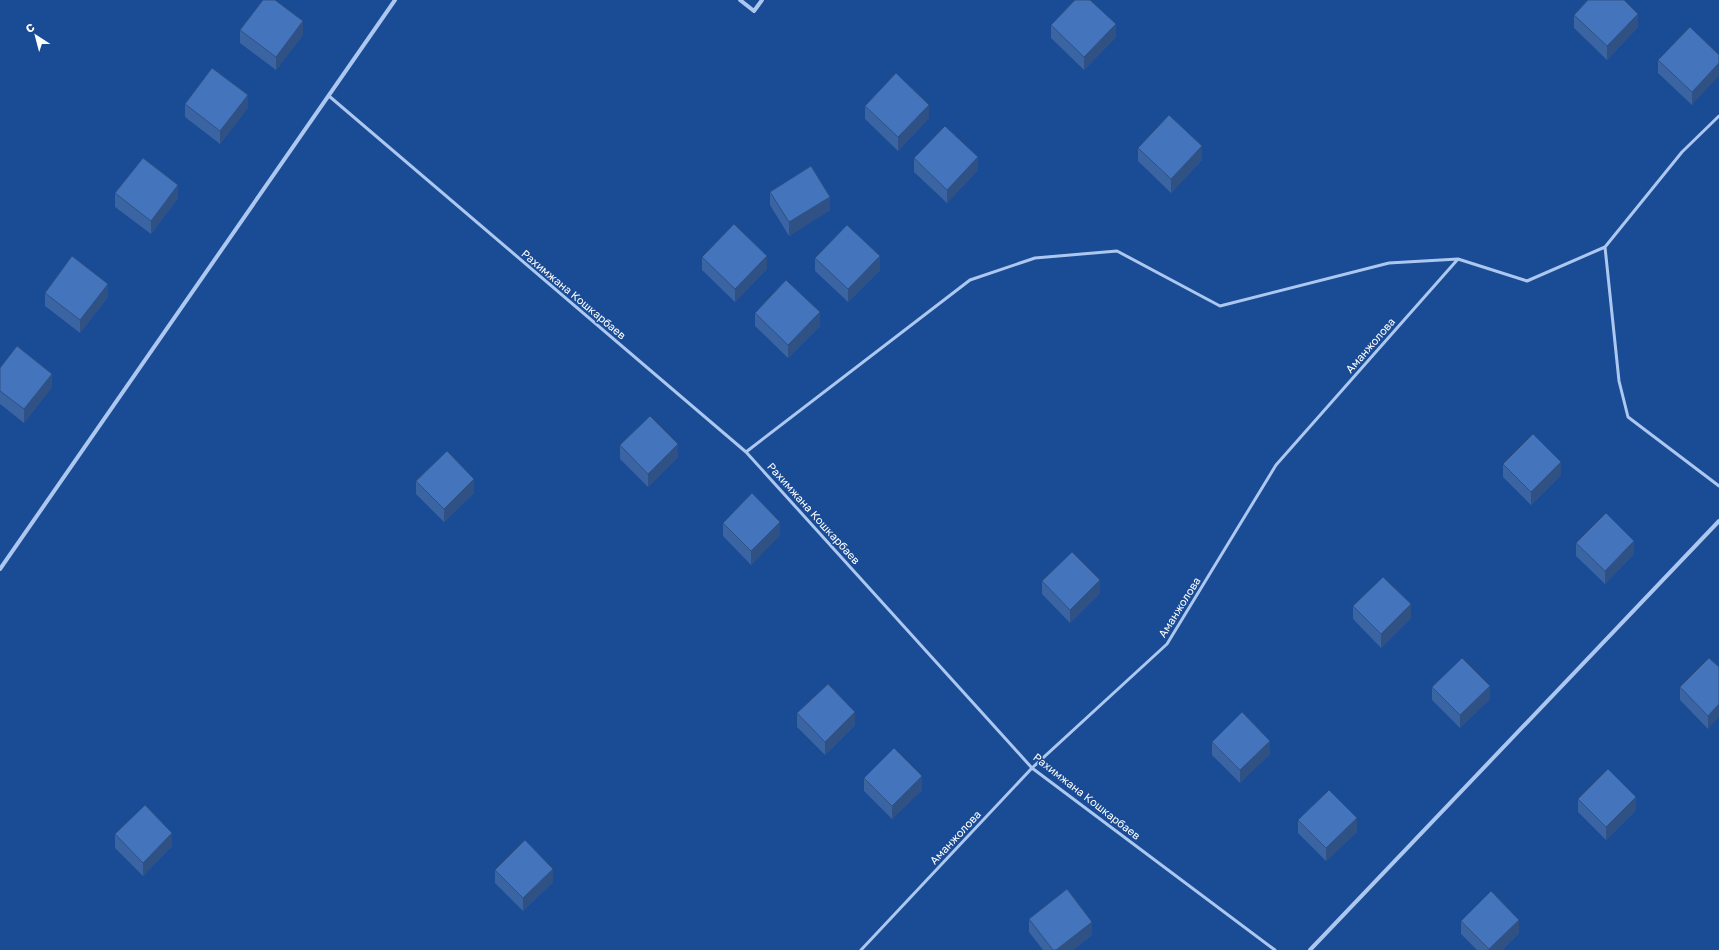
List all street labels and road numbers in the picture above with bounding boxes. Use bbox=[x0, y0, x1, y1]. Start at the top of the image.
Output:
street label: Рахимжана Кошкарбаев bbox=[519, 247, 629, 341]
street label: Аманжолова bbox=[1343, 315, 1397, 375]
street label: Рахимжана Кошкарбаев bbox=[765, 460, 863, 566]
street label: Аманжолова bbox=[1155, 574, 1203, 640]
street label: Рахимжана Кошкарбаев bbox=[1031, 750, 1143, 842]
street label: Аманжолова bbox=[927, 807, 983, 867]

